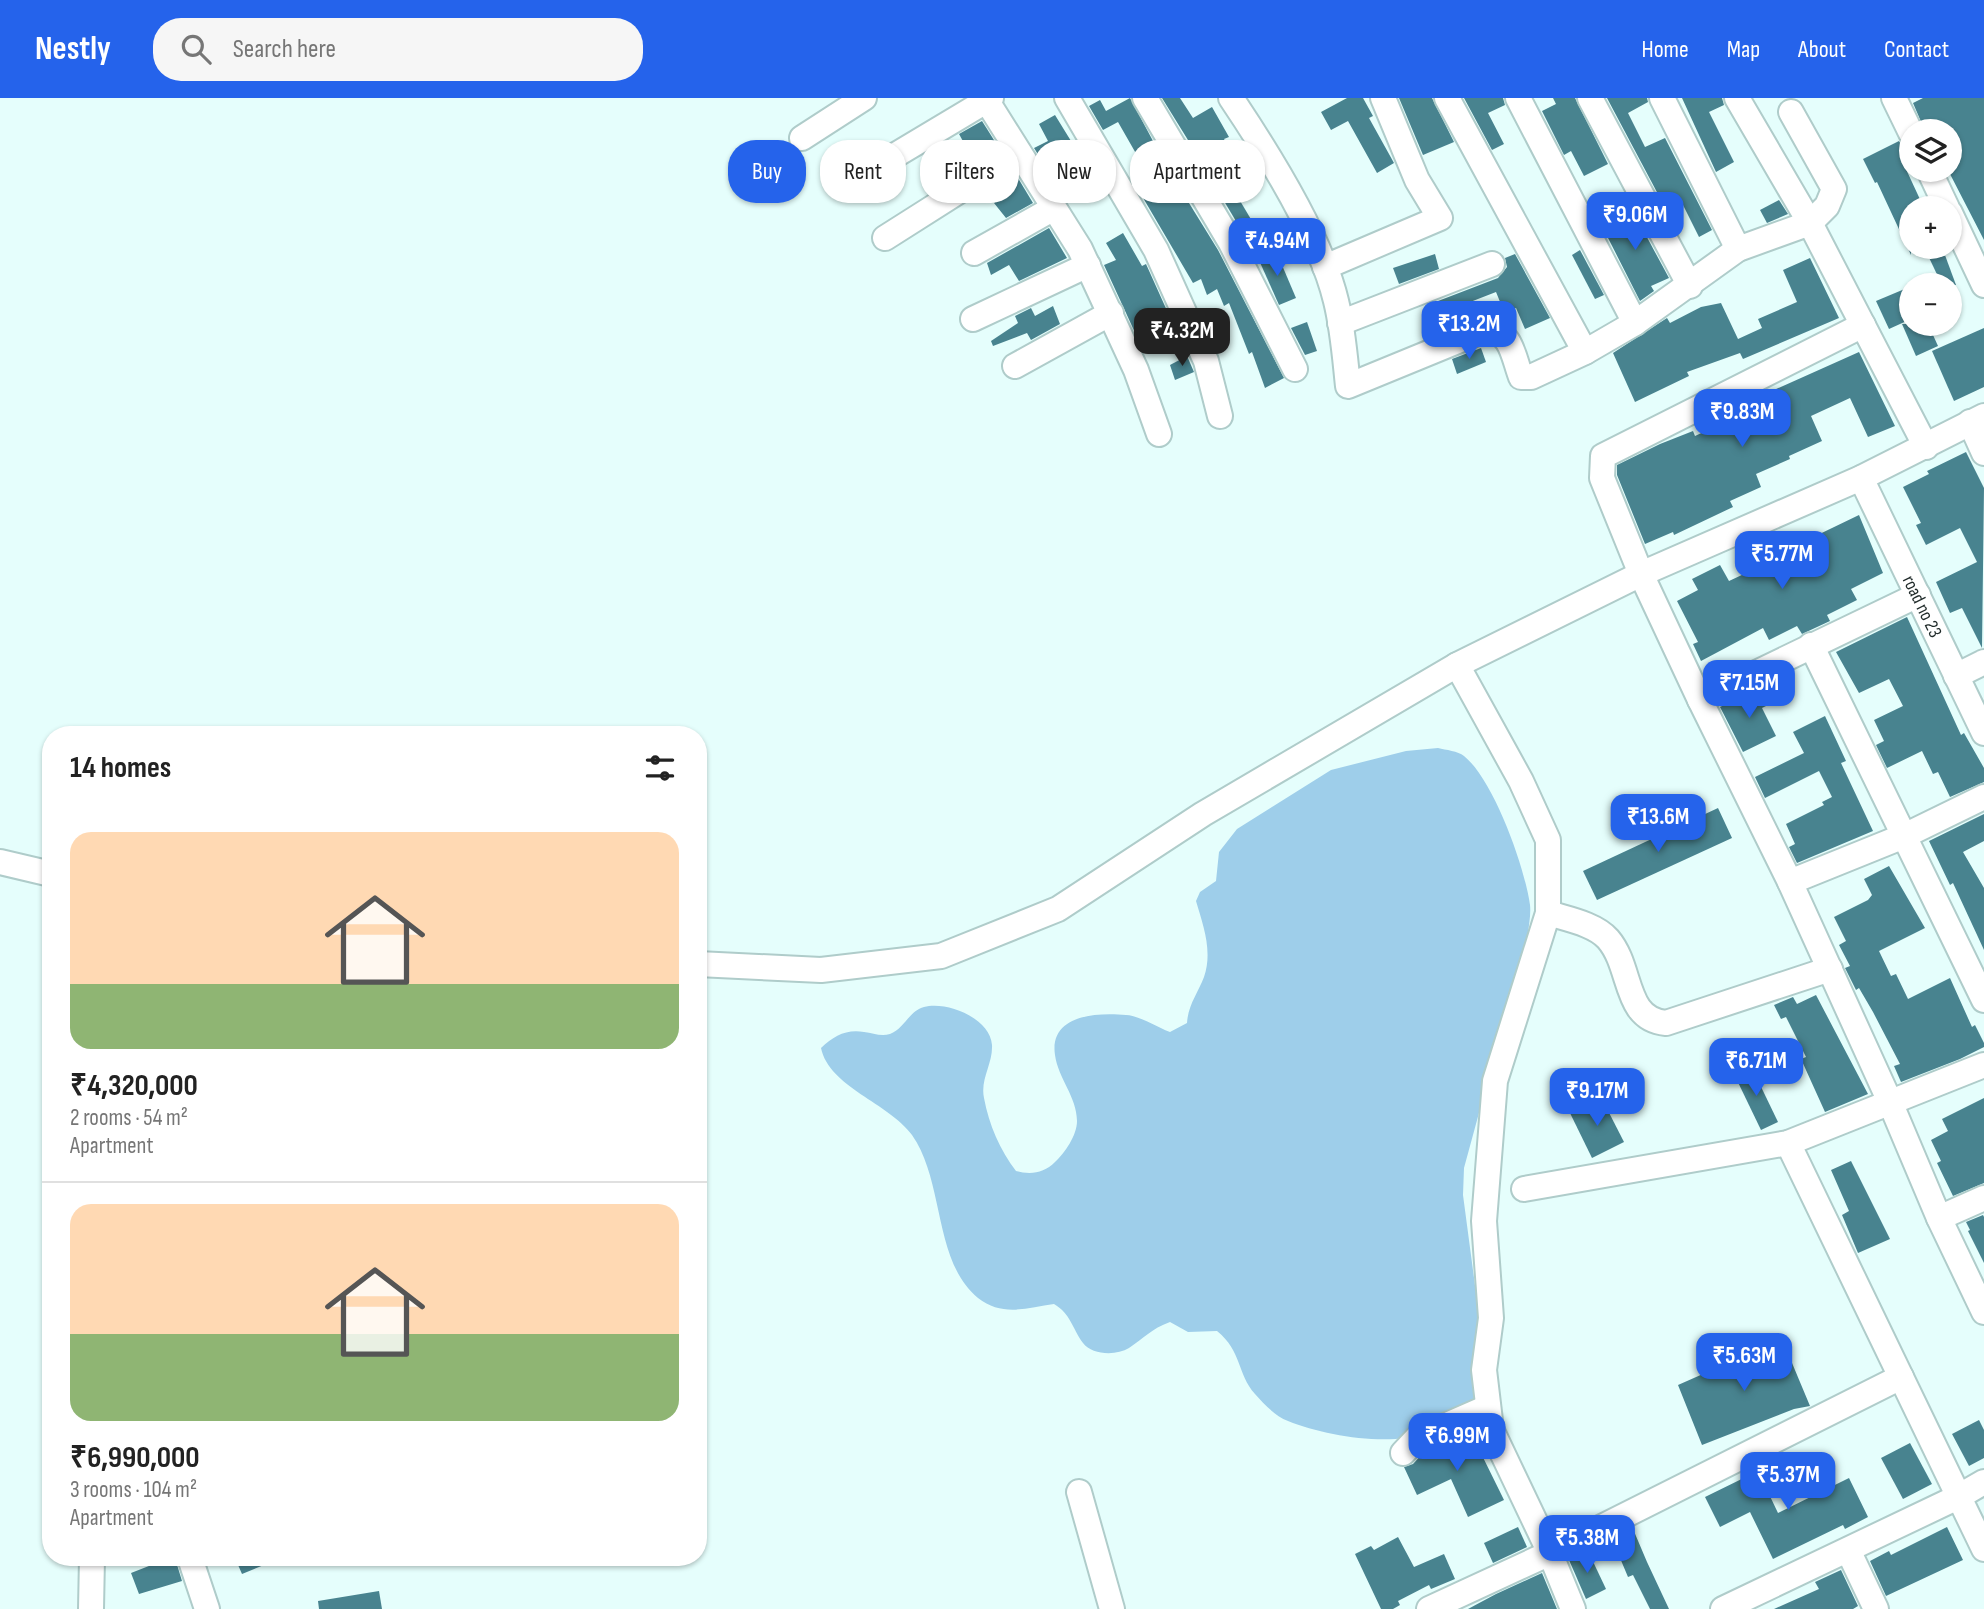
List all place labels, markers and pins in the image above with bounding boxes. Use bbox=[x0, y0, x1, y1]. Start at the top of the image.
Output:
pin: ₹9.06M bbox=[1578, 192, 1692, 252]
pin: ₹4.94M bbox=[1220, 218, 1334, 278]
pin: ₹13.2M bbox=[1412, 302, 1526, 361]
pin: ₹4.32M bbox=[1125, 308, 1239, 368]
pin: ₹9.83M bbox=[1685, 390, 1799, 449]
pin: ₹5.77M bbox=[1725, 532, 1839, 591]
pin: ₹7.15M bbox=[1692, 660, 1806, 720]
pin: ₹13.6M bbox=[1601, 794, 1715, 854]
pin: ₹6.71M bbox=[1699, 1038, 1813, 1098]
pin: ₹9.17M bbox=[1540, 1068, 1654, 1128]
pin: ₹5.63M bbox=[1687, 1334, 1801, 1393]
pin: ₹6.99M bbox=[1400, 1414, 1514, 1473]
pin: ₹5.37M bbox=[1731, 1452, 1845, 1512]
pin: ₹5.38M bbox=[1530, 1516, 1644, 1575]

